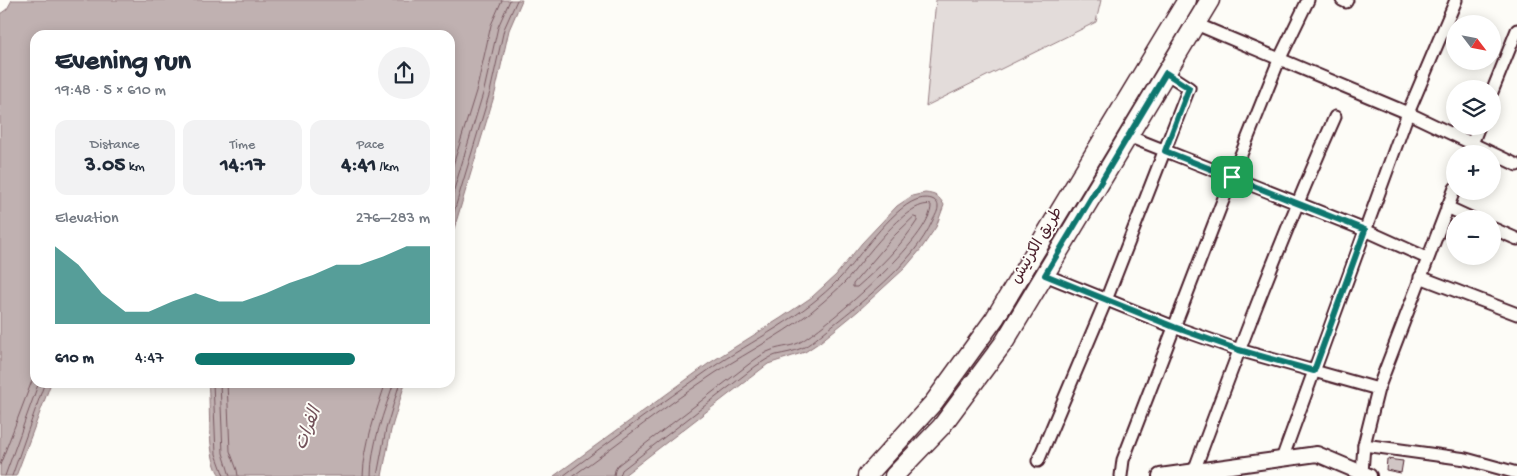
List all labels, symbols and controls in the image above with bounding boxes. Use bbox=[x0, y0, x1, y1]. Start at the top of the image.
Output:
north arrow bbox=[1446, 15, 1501, 70]
map controls bbox=[1446, 15, 1501, 265]
text: Evening run bbox=[55, 46, 191, 79]
button: share bbox=[378, 47, 430, 99]
button: layers bbox=[1446, 80, 1501, 135]
text: 19:48 · 5 × 610 m bbox=[55, 82, 166, 101]
text: Distance bbox=[90, 137, 140, 154]
text: Time bbox=[230, 137, 255, 154]
text: Pace bbox=[356, 137, 384, 154]
button: + bbox=[1446, 145, 1501, 200]
text: 3.05 bbox=[85, 154, 125, 179]
text: 14:17 bbox=[220, 154, 265, 179]
text: 4:41 bbox=[341, 154, 376, 179]
pin bbox=[1211, 156, 1253, 198]
text: km bbox=[125, 159, 145, 176]
text: /km bbox=[376, 159, 399, 176]
icon: arrive bbox=[1218, 163, 1246, 191]
street label: طريق الكرنيش bbox=[1008, 204, 1068, 288]
text: Elevation bbox=[55, 210, 119, 229]
text: 276–283 m bbox=[356, 210, 430, 229]
button: − bbox=[1446, 210, 1501, 265]
text: 610 m bbox=[55, 350, 94, 369]
text: 4:47 bbox=[135, 350, 163, 369]
water label: الفرات bbox=[290, 402, 328, 453]

